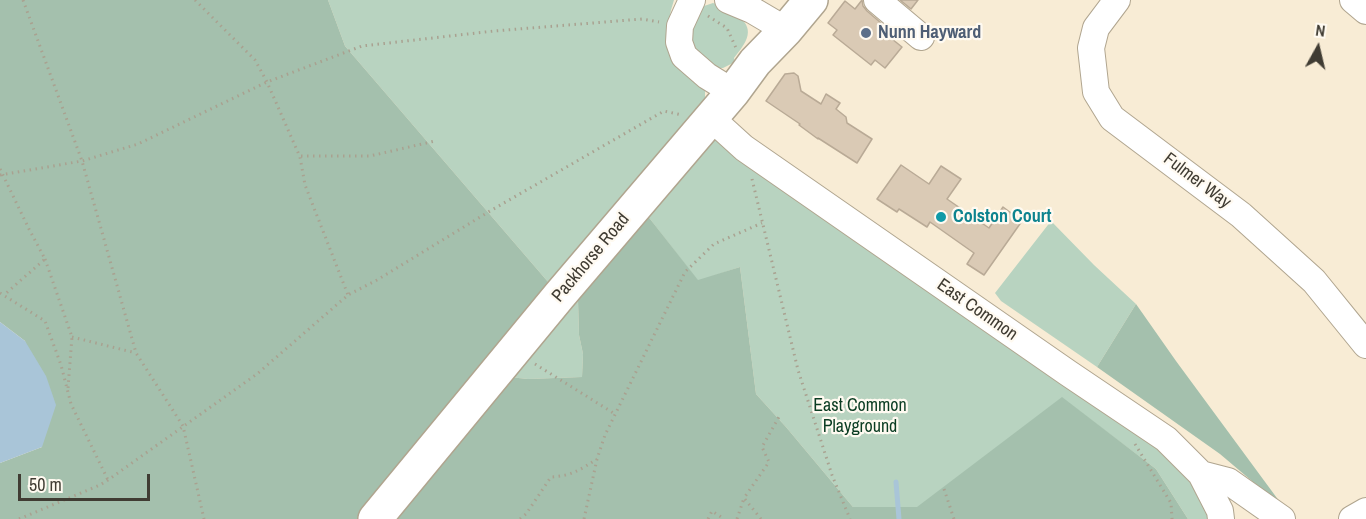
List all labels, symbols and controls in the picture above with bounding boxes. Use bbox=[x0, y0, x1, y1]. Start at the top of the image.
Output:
north arrow bbox=[1288, 18, 1348, 78]
text: N bbox=[1314, 19, 1327, 42]
place label: Nunn Hayward bbox=[878, 22, 981, 44]
marker: Nunn Hayward bbox=[859, 26, 873, 40]
street label: Fulmer Way bbox=[1159, 149, 1235, 213]
place label: Colston Court bbox=[953, 206, 1051, 228]
street label: Packhorse Road bbox=[548, 209, 634, 307]
marker: Colston Court bbox=[934, 210, 948, 224]
street label: East Common bbox=[933, 274, 1021, 346]
park label: East Common Playground bbox=[813, 395, 907, 438]
scale bar bbox=[21, 462, 153, 500]
text: 50 m bbox=[29, 472, 62, 497]

